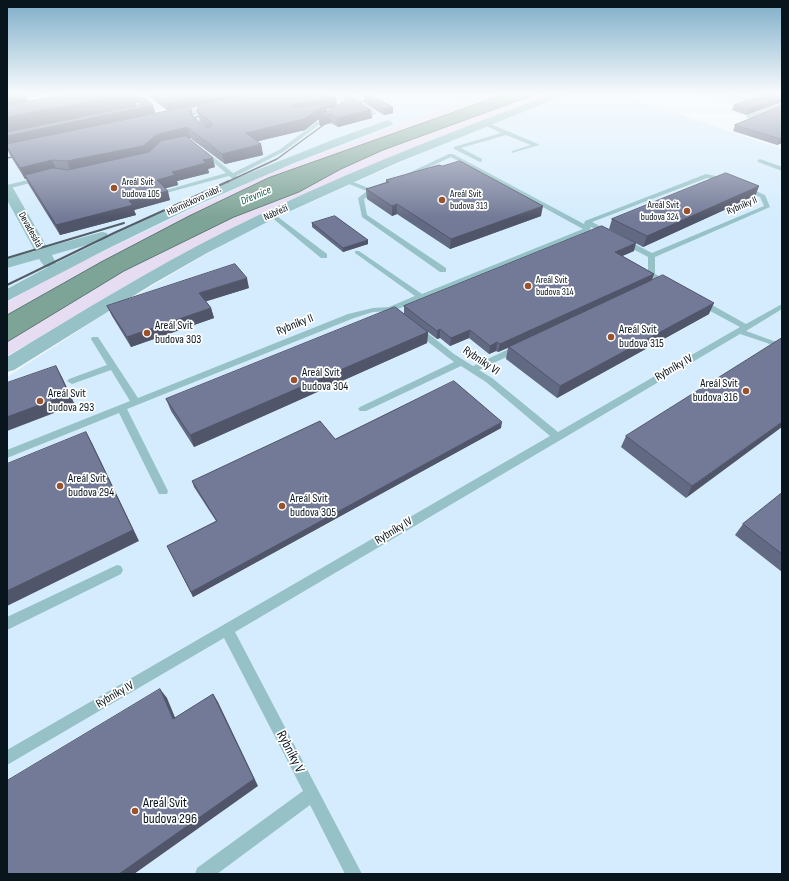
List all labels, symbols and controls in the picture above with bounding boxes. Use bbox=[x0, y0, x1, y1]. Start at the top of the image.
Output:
place label: Areál Svit budova 105 bbox=[122, 176, 160, 200]
marker: Areál Svit budova 105 bbox=[109, 183, 119, 193]
street label: Hlavničkovo nábř. bbox=[165, 183, 223, 219]
water label: Dřevnice bbox=[239, 184, 273, 208]
place label: Areál Svit budova 313 bbox=[450, 188, 488, 212]
street label: Rybníky II bbox=[725, 194, 759, 218]
marker: Areál Svit budova 313 bbox=[437, 195, 447, 205]
place label: Areál Svit budova 324 bbox=[641, 199, 679, 222]
street label: Nábřeží bbox=[262, 202, 290, 224]
marker: Areál Svit budova 324 bbox=[682, 206, 692, 216]
street label: Devadesátá bbox=[15, 210, 45, 250]
place label: Areál Svit budova 314 bbox=[536, 274, 574, 298]
marker: Areál Svit budova 314 bbox=[523, 281, 533, 291]
street label: Rybníky II bbox=[275, 311, 315, 339]
place label: Areál Svit budova 303 bbox=[155, 319, 201, 347]
place label: Areál Svit budova 315 bbox=[619, 323, 664, 351]
marker: Areál Svit budova 303 bbox=[142, 328, 152, 338]
marker: Areál Svit budova 315 bbox=[606, 332, 616, 342]
street label: Rybníky VI bbox=[460, 343, 502, 379]
street label: Rybníky IV bbox=[653, 351, 695, 385]
place label: Areál Svit budova 304 bbox=[302, 366, 348, 394]
marker: Areál Svit budova 304 bbox=[289, 375, 299, 385]
place label: Areál Svit budova 316 bbox=[693, 377, 738, 405]
marker: Areál Svit budova 316 bbox=[741, 386, 751, 396]
place label: Areál Svit budova 293 bbox=[48, 387, 94, 415]
marker: Areál Svit budova 293 bbox=[35, 396, 45, 406]
place label: Areál Svit budova 294 bbox=[68, 472, 114, 500]
marker: Areál Svit budova 294 bbox=[55, 481, 65, 491]
place label: Areál Svit budova 305 bbox=[290, 492, 336, 520]
marker: Areál Svit budova 305 bbox=[277, 501, 287, 511]
street label: Rybníky IV bbox=[373, 514, 415, 548]
street label: Rybníky IV bbox=[94, 678, 136, 712]
street label: Rybníky V bbox=[272, 728, 308, 776]
place label: Areál Svit budova 296 bbox=[143, 795, 197, 828]
marker: Areál Svit budova 296 bbox=[130, 806, 140, 816]

